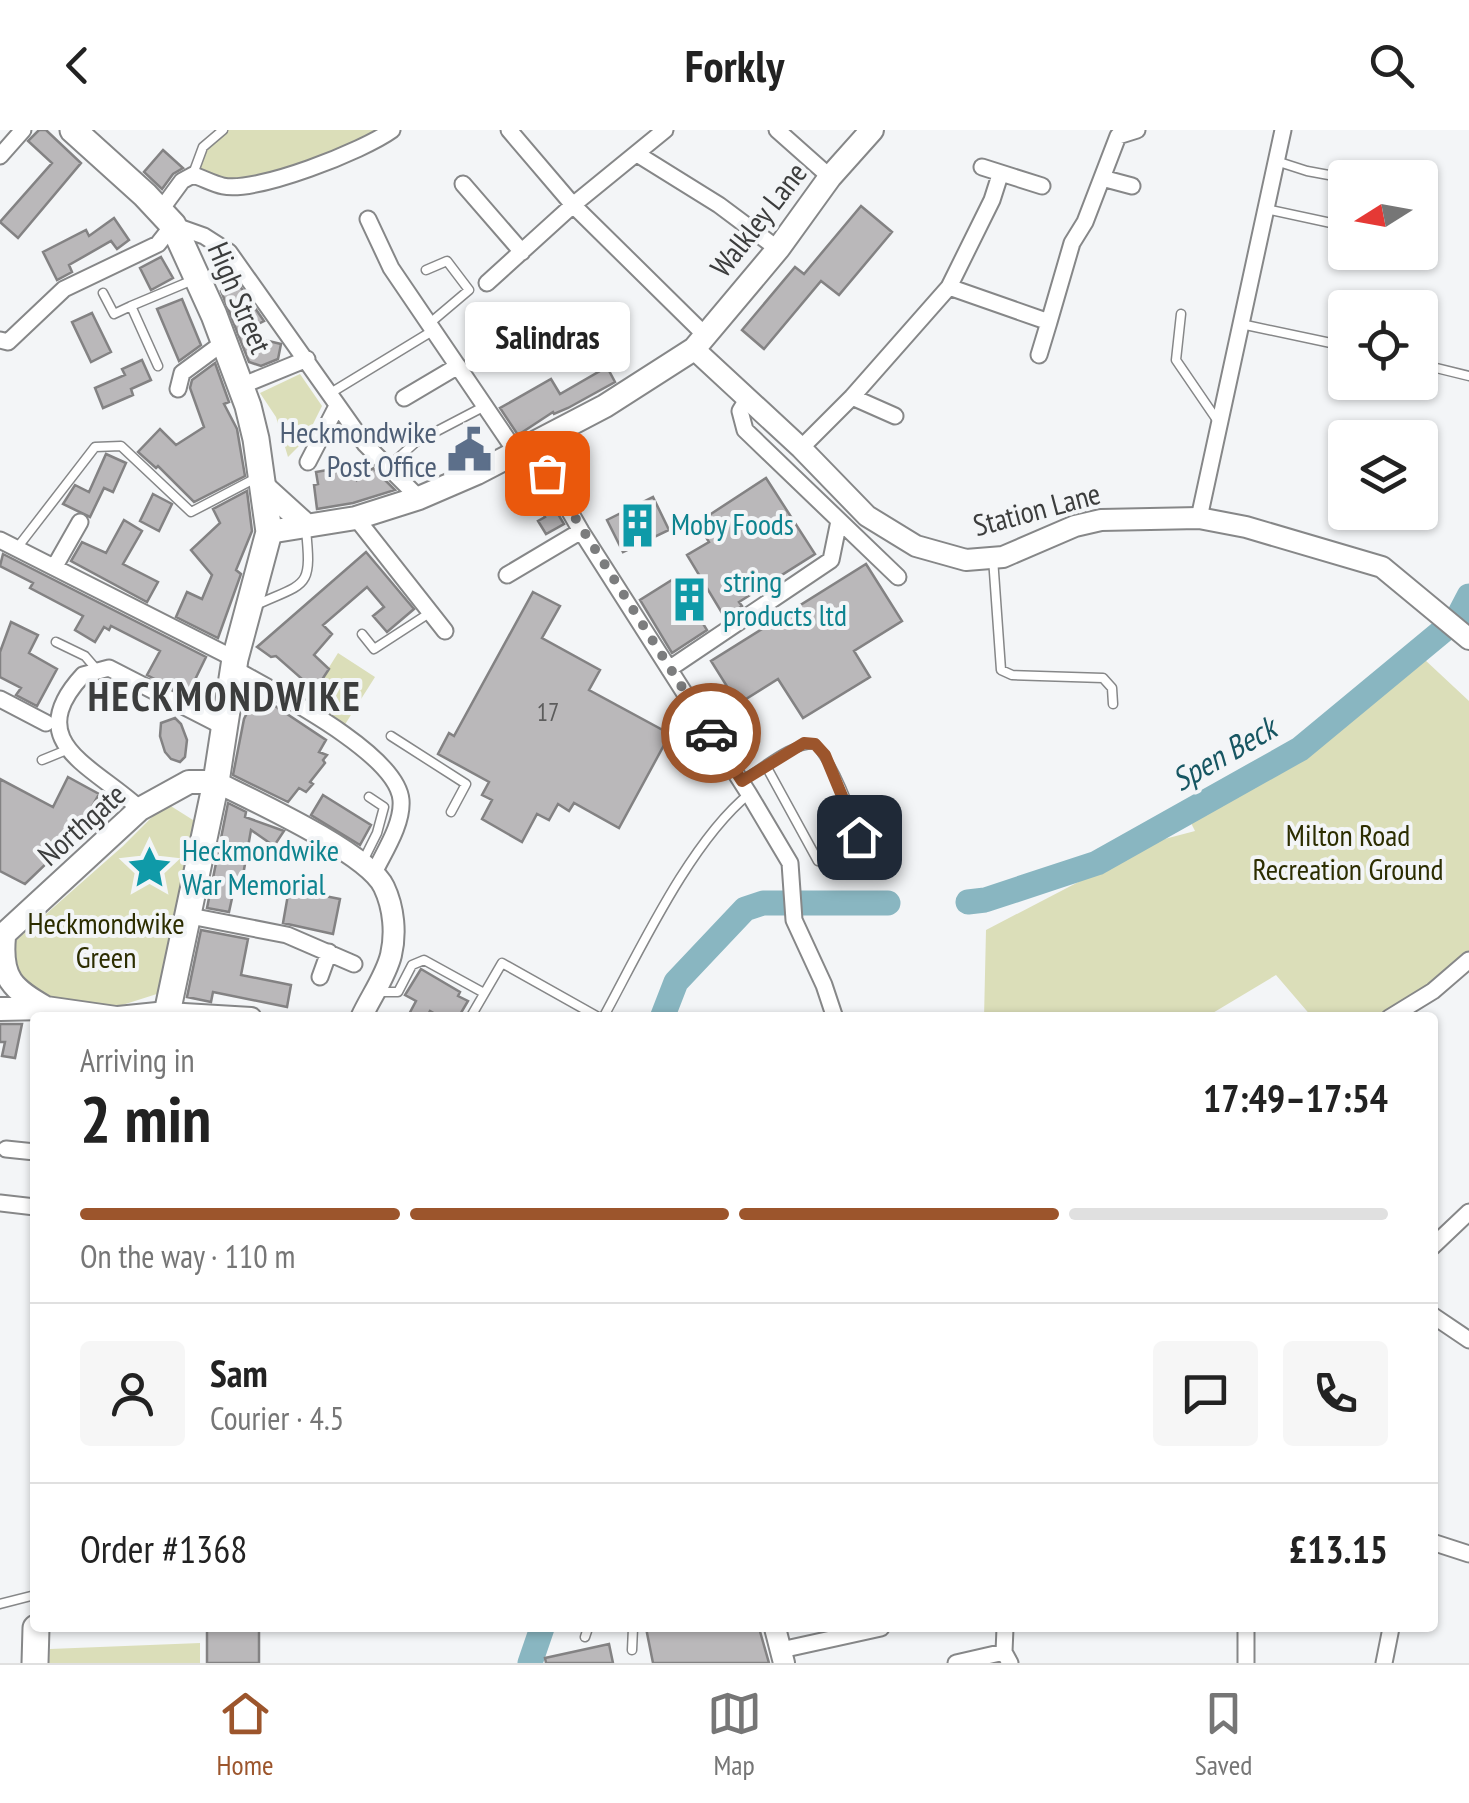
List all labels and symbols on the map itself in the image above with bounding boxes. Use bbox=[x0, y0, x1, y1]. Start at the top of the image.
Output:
street label: Walkley Lane bbox=[701, 154, 815, 284]
north arrow bbox=[1328, 160, 1438, 270]
street label: High Street bbox=[200, 236, 282, 360]
callout: Salindras bbox=[464, 303, 630, 373]
place label: Heckmondwike Post Office bbox=[280, 412, 437, 485]
public building icon: Heckmondwike Post Office bbox=[446, 426, 494, 474]
pin bbox=[505, 431, 590, 516]
street label: Station Lane bbox=[969, 473, 1104, 544]
building icon: Moby Foods bbox=[614, 501, 662, 549]
place label: Moby Foods bbox=[671, 504, 794, 543]
place label: string products ltd bbox=[723, 561, 847, 634]
building icon: string products ltd bbox=[666, 575, 714, 623]
district label: HECKMONDWIKE bbox=[88, 670, 362, 722]
courier bbox=[661, 683, 761, 783]
house number: 17 bbox=[537, 696, 559, 728]
water label: Spen Beck bbox=[1164, 705, 1286, 800]
street label: Northgate bbox=[29, 774, 133, 873]
pin bbox=[817, 795, 902, 880]
park label: Milton Road Recreation Ground bbox=[1252, 815, 1444, 888]
place label: Heckmondwike War Memorial bbox=[182, 830, 339, 903]
place icon: Heckmondwike War Memorial bbox=[125, 844, 173, 892]
park label: Heckmondwike Green bbox=[27, 903, 185, 976]

